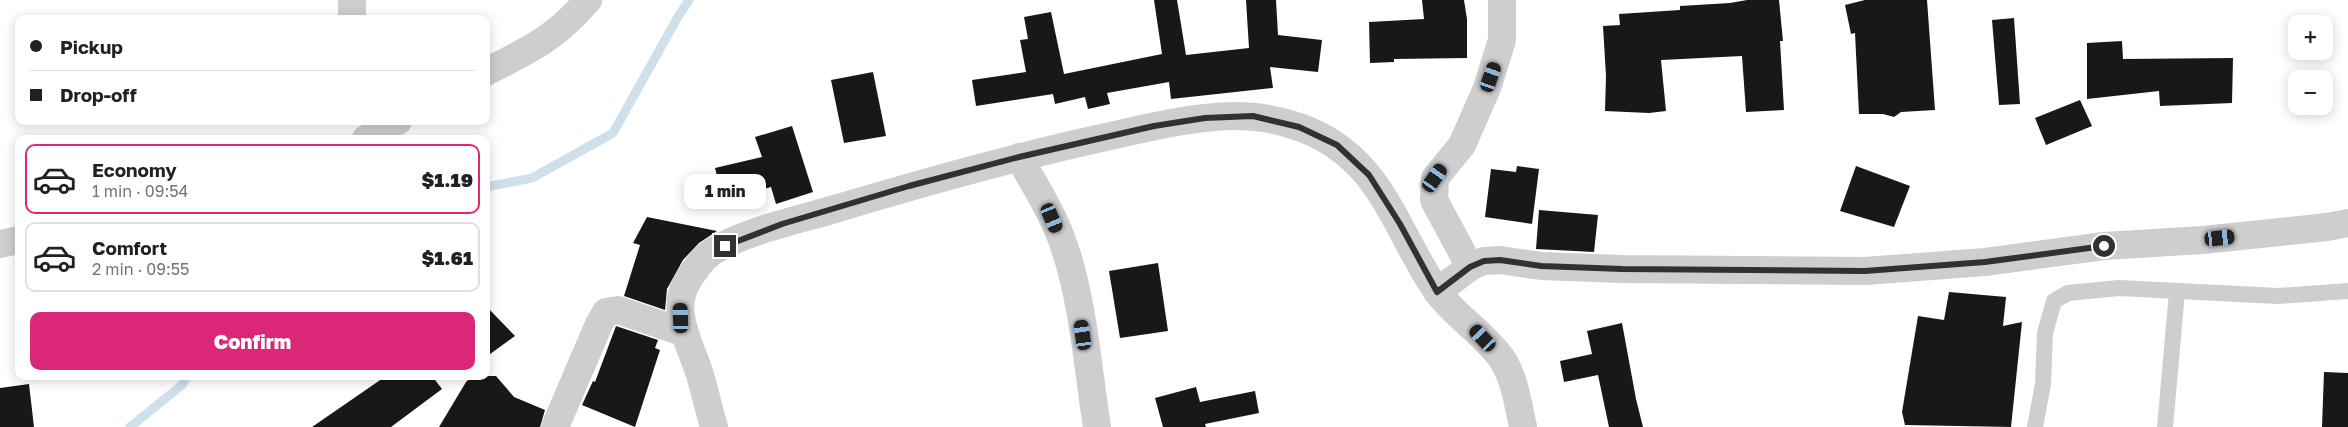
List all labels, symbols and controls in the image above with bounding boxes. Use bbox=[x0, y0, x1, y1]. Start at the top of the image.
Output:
map controls bbox=[2288, 15, 2333, 115]
button: + bbox=[2288, 15, 2333, 60]
text: Pickup bbox=[60, 35, 123, 58]
car bbox=[1479, 60, 1502, 94]
button: − bbox=[2288, 70, 2333, 115]
text: Drop-off bbox=[60, 83, 137, 106]
icon: car bbox=[32, 157, 77, 202]
text: Economy bbox=[92, 158, 177, 181]
car bbox=[1420, 161, 1449, 195]
text: $1.19 bbox=[422, 168, 473, 191]
callout: 1 min bbox=[684, 174, 766, 208]
text: 1 min · 09:54 bbox=[92, 181, 188, 201]
text: 1 min bbox=[705, 181, 745, 201]
car bbox=[1039, 201, 1064, 235]
car bbox=[2204, 229, 2235, 247]
icon: car bbox=[32, 235, 77, 280]
route end bbox=[714, 235, 736, 257]
route start bbox=[2093, 235, 2115, 257]
text: Comfort bbox=[92, 236, 167, 259]
text: $1.61 bbox=[422, 246, 473, 269]
text: 2 min · 09:55 bbox=[92, 259, 189, 279]
car bbox=[672, 303, 689, 333]
button: Confirm bbox=[30, 312, 475, 370]
car bbox=[1073, 319, 1092, 351]
car bbox=[1467, 322, 1498, 354]

